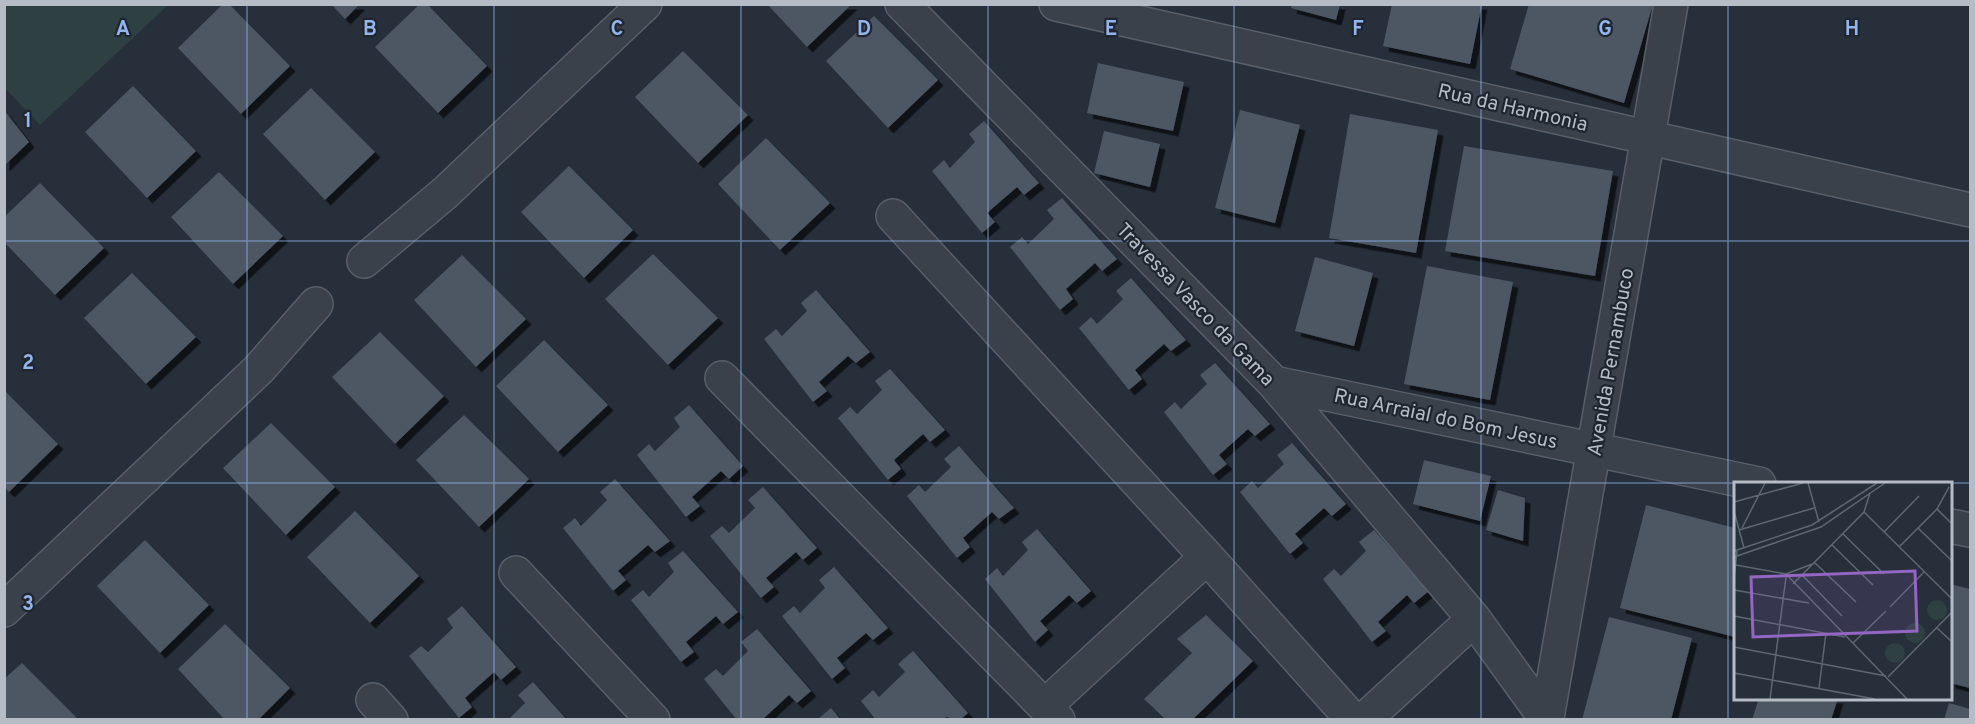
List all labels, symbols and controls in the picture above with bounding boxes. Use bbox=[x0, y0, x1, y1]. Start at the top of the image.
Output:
text: A bbox=[116, 17, 130, 43]
text: B bbox=[363, 17, 377, 43]
text: C bbox=[611, 17, 623, 43]
text: D bbox=[857, 17, 871, 43]
text: E bbox=[1105, 17, 1117, 43]
text: F bbox=[1352, 17, 1364, 43]
text: G bbox=[1598, 17, 1612, 43]
text: H bbox=[1845, 17, 1859, 43]
street label: Rua da Harmonia bbox=[1435, 79, 1590, 139]
text: 1 bbox=[24, 109, 32, 135]
street label: Travessa Vasco da Gama bbox=[1110, 218, 1279, 393]
street label: Avenida Pernambuco bbox=[1583, 266, 1641, 458]
text: 2 bbox=[22, 351, 34, 377]
street label: Rua Arraial do Bom Jesus bbox=[1331, 384, 1560, 456]
inset map bbox=[1734, 482, 1951, 700]
text: 3 bbox=[22, 592, 34, 618]

